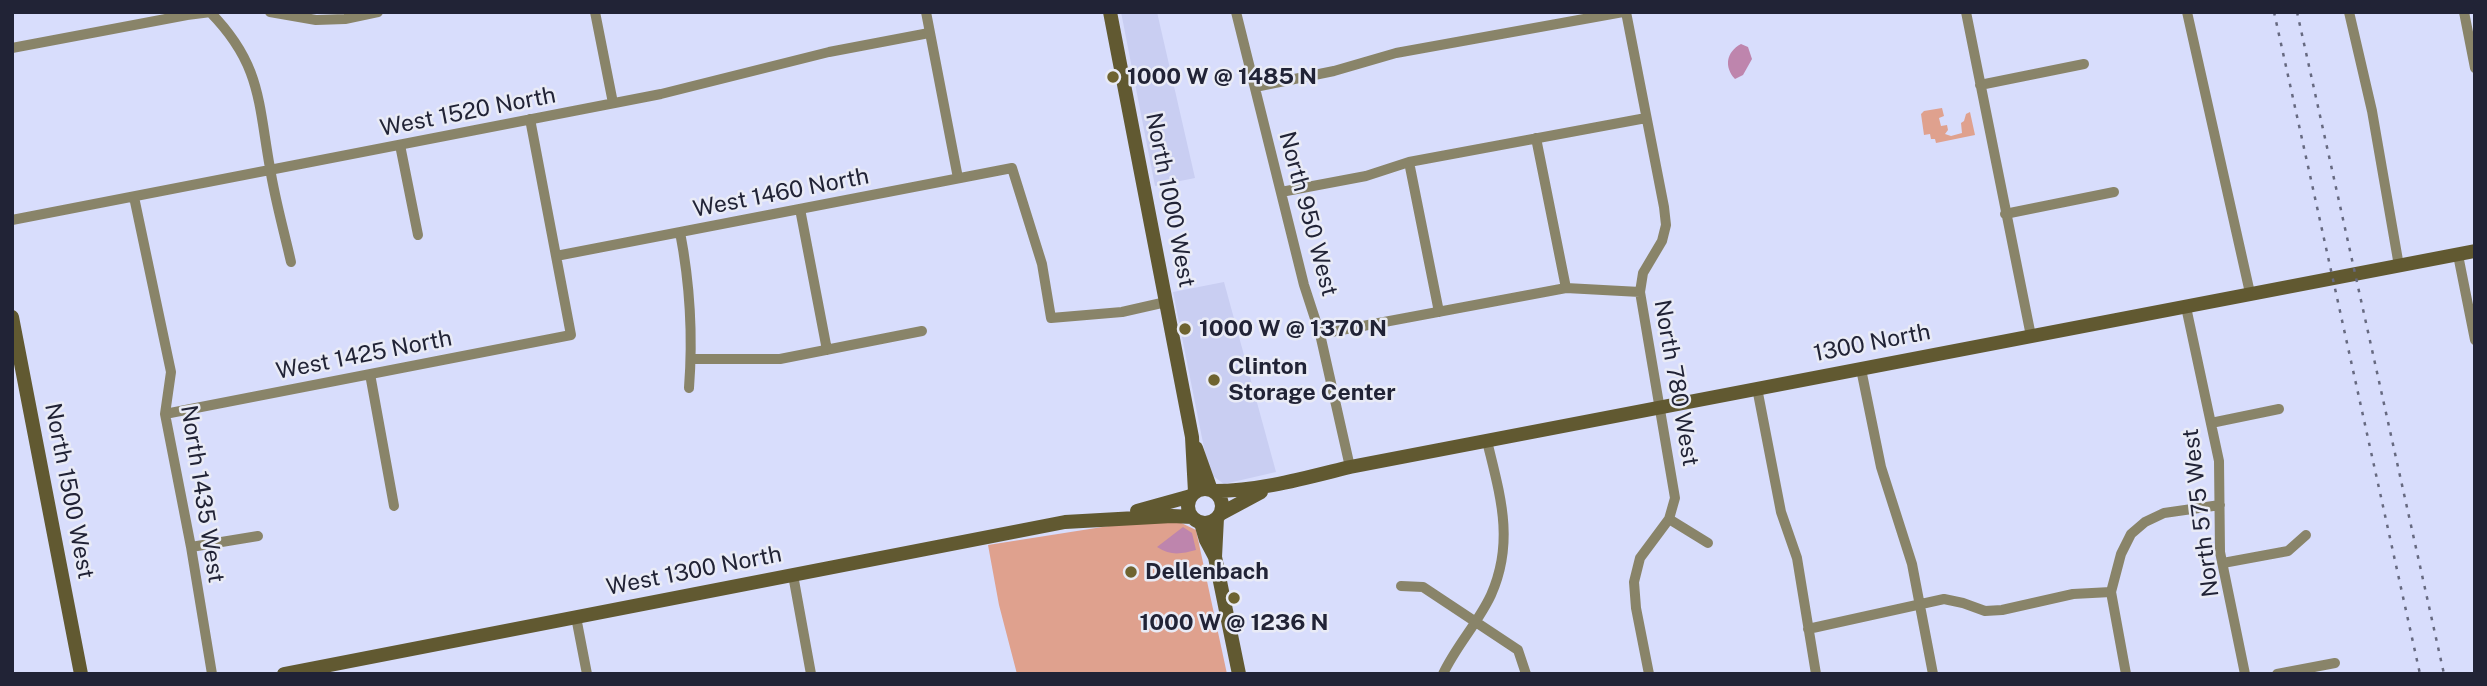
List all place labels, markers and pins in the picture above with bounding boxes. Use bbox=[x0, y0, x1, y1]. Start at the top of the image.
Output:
place label: 1000 W @ 1485 N bbox=[1127, 63, 1317, 91]
marker: 1000 W @ 1485 N bbox=[1105, 69, 1121, 85]
place label: 1000 W @ 1370 N bbox=[1199, 315, 1387, 343]
marker: 1000 W @ 1370 N bbox=[1177, 321, 1193, 337]
place label: Clinton Storage Center bbox=[1228, 353, 1396, 407]
marker: Clinton Storage Center bbox=[1206, 372, 1222, 388]
place label: Dellenbach bbox=[1145, 558, 1269, 586]
marker: Dellenbach bbox=[1123, 564, 1139, 580]
marker: 1000 W @ 1236 N bbox=[1226, 590, 1242, 606]
place label: 1000 W @ 1236 N bbox=[1139, 609, 1329, 637]

